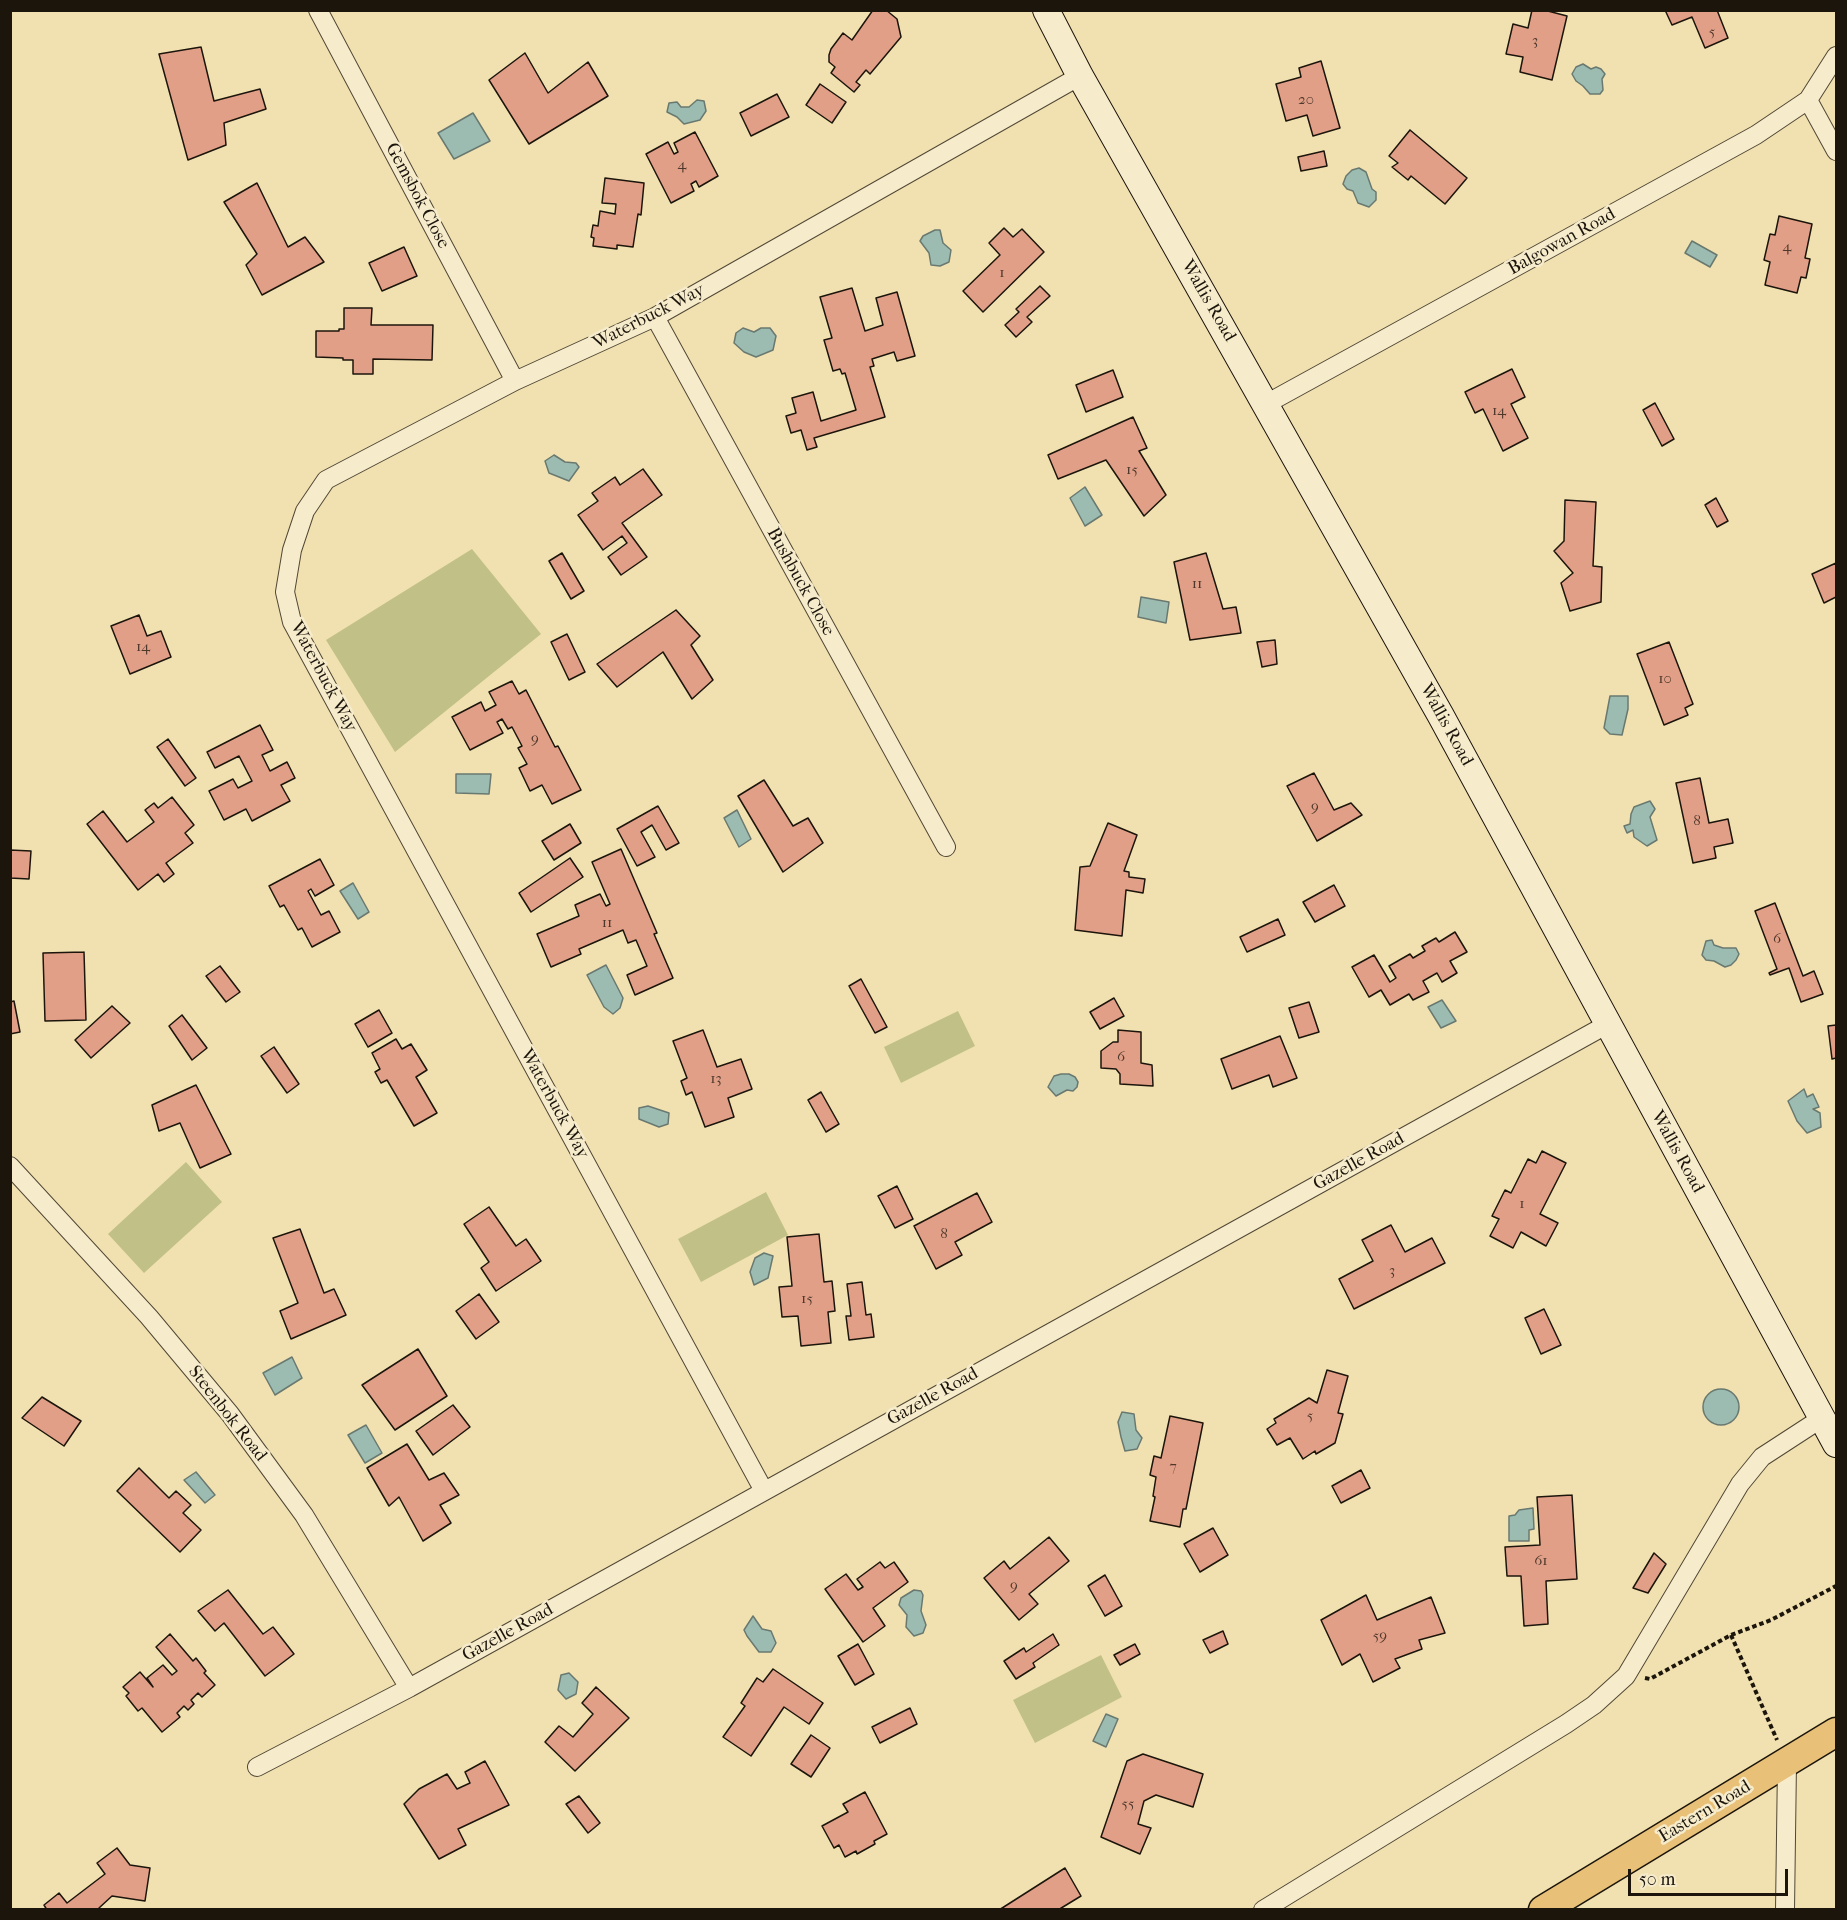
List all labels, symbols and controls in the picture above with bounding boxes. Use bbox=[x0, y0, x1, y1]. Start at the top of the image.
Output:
house number: 5 bbox=[1709, 23, 1715, 41]
house number: 3 bbox=[1532, 32, 1538, 50]
house number: 20 bbox=[1298, 91, 1314, 109]
street label: Gemsbok Close bbox=[380, 140, 454, 252]
house number: 4 bbox=[678, 156, 686, 174]
street label: Balgowan Road bbox=[1505, 204, 1619, 280]
house number: 4 bbox=[1783, 238, 1791, 256]
street label: Wallis Road bbox=[1176, 256, 1240, 346]
house number: 1 bbox=[999, 264, 1005, 282]
street label: Waterbuck Way bbox=[590, 280, 708, 354]
house number: 14 bbox=[1492, 402, 1506, 420]
house number: 15 bbox=[1126, 461, 1138, 479]
street label: Bushbuck Close bbox=[761, 524, 839, 640]
house number: 11 bbox=[1192, 575, 1202, 593]
street label: Waterbuck Way bbox=[285, 618, 361, 736]
house number: 14 bbox=[136, 638, 150, 656]
house number: 10 bbox=[1658, 670, 1672, 688]
street label: Wallis Road bbox=[1415, 680, 1477, 770]
house number: 9 bbox=[531, 730, 539, 748]
house number: 9 bbox=[1311, 798, 1319, 816]
house number: 8 bbox=[1693, 812, 1701, 830]
house number: 11 bbox=[602, 914, 612, 932]
house number: 6 bbox=[1773, 930, 1781, 948]
street label: Waterbuck Way bbox=[515, 1045, 593, 1163]
house number: 6 bbox=[1117, 1048, 1125, 1066]
house number: 13 bbox=[710, 1070, 722, 1088]
street label: Wallis Road bbox=[1646, 1107, 1708, 1197]
street label: Gazelle Road bbox=[1310, 1128, 1408, 1196]
house number: 1 bbox=[1519, 1195, 1525, 1213]
house number: 8 bbox=[940, 1225, 948, 1243]
house number: 3 bbox=[1389, 1262, 1395, 1280]
house number: 15 bbox=[801, 1290, 813, 1308]
street label: Steenbok Road bbox=[183, 1362, 271, 1466]
street label: Gazelle Road bbox=[884, 1363, 982, 1431]
house number: 5 bbox=[1307, 1407, 1313, 1425]
house number: 7 bbox=[1169, 1458, 1177, 1476]
house number: 61 bbox=[1534, 1552, 1548, 1570]
house number: 9 bbox=[1010, 1577, 1018, 1595]
street label: Gazelle Road bbox=[459, 1599, 557, 1667]
house number: 59 bbox=[1373, 1627, 1387, 1645]
street label: Eastern Road bbox=[1655, 1776, 1755, 1848]
house number: 55 bbox=[1122, 1795, 1134, 1813]
scale bar bbox=[1631, 1857, 1792, 1895]
text: 50 m bbox=[1639, 1869, 1675, 1890]

